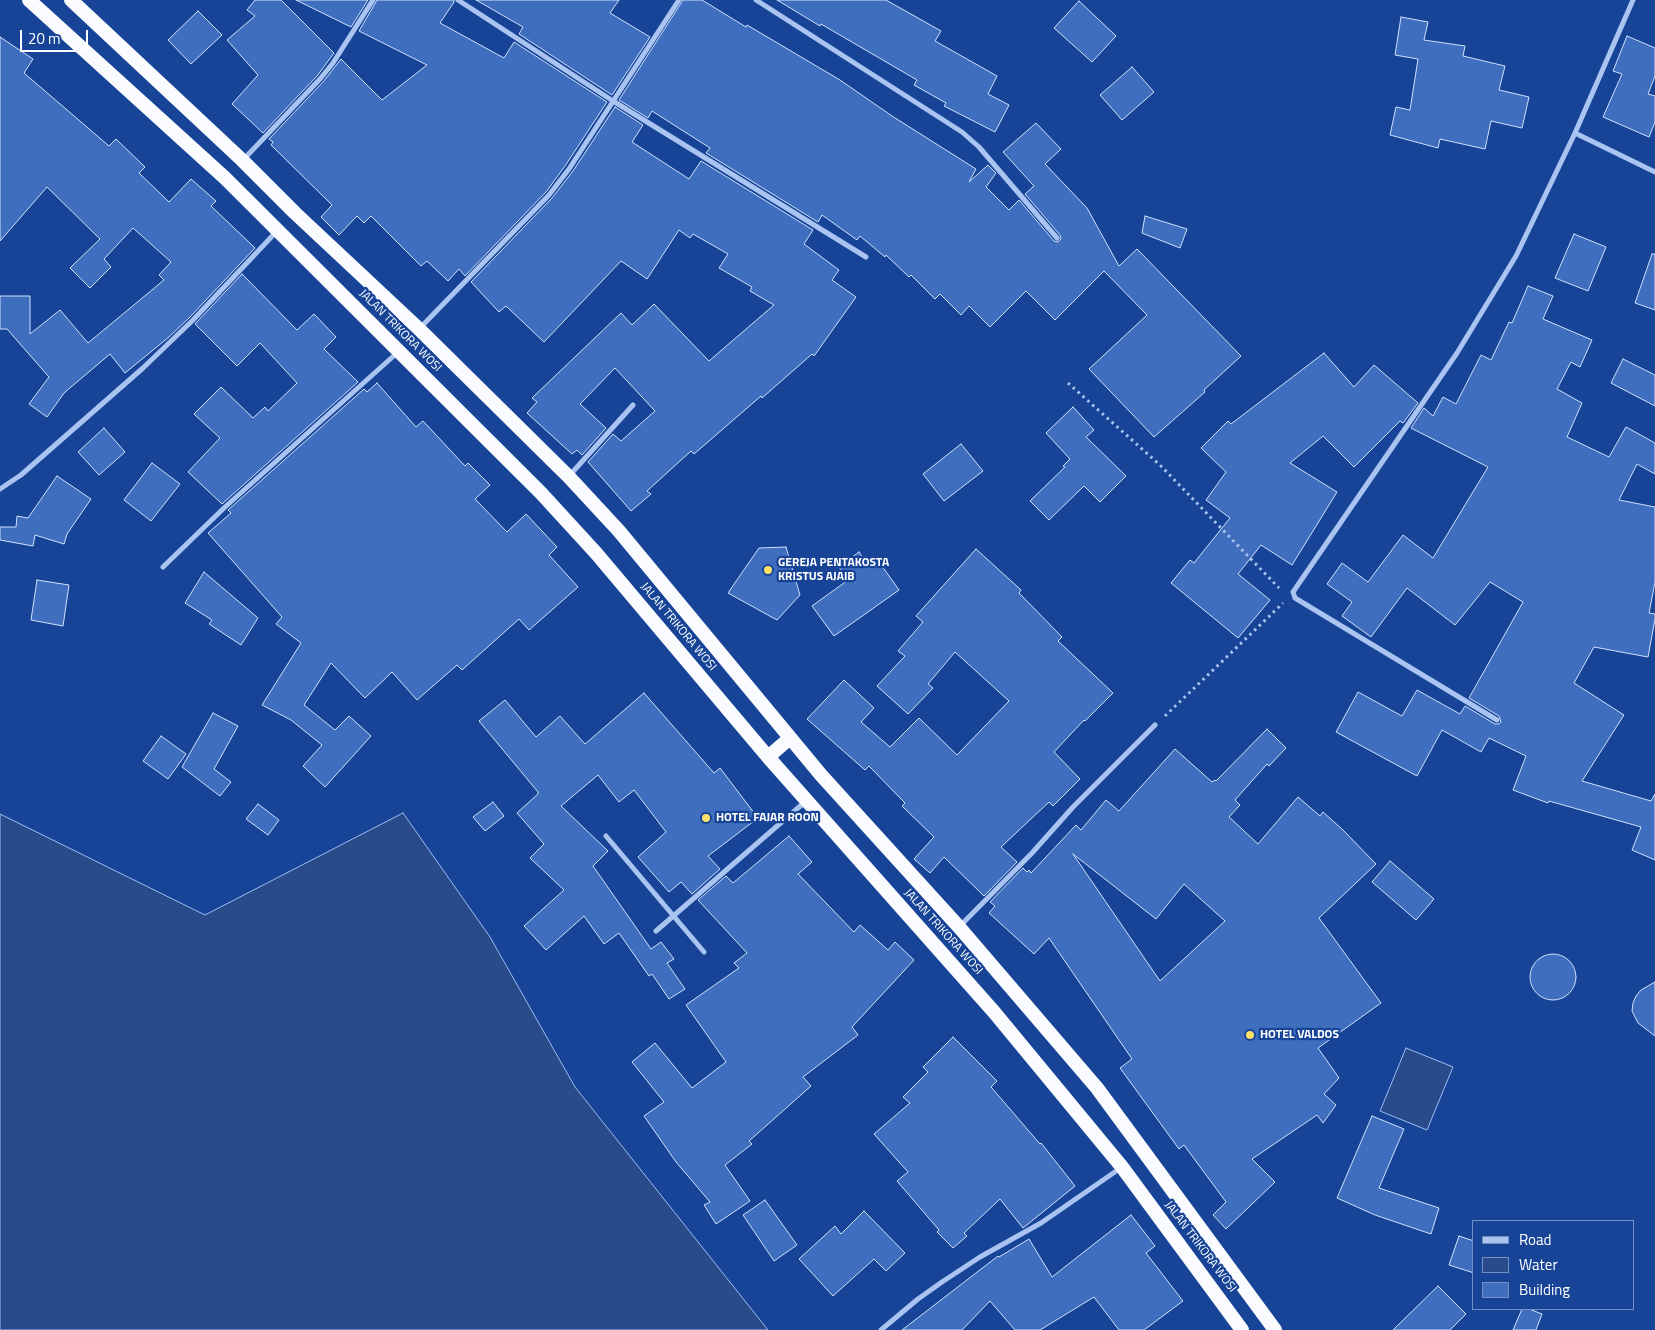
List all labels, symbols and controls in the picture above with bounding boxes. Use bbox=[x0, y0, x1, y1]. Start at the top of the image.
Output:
scale bar bbox=[22, 20, 90, 52]
text: 20 m bbox=[28, 27, 61, 50]
street label: JALAN TRIKORA WOSI bbox=[356, 287, 444, 375]
place label: GEREJA PENTAKOSTA KRISTUS AJAIB bbox=[778, 556, 889, 584]
marker: GEREJA PENTAKOSTA KRISTUS AJAIB bbox=[762, 564, 774, 576]
street label: JALAN TRIKORA WOSI bbox=[637, 580, 719, 674]
place label: HOTEL FAJAR ROON bbox=[716, 811, 819, 825]
marker: HOTEL FAJAR ROON bbox=[700, 812, 712, 824]
street label: JALAN TRIKORA WOSI bbox=[901, 886, 985, 978]
place label: HOTEL VALDOS bbox=[1260, 1028, 1339, 1042]
marker: HOTEL VALDOS bbox=[1244, 1029, 1256, 1041]
street label: JALAN TRIKORA WOSI bbox=[1161, 1199, 1239, 1295]
legend bbox=[1472, 1220, 1635, 1310]
text: Road bbox=[1519, 1228, 1551, 1251]
text: Water bbox=[1519, 1253, 1558, 1276]
text: Building bbox=[1519, 1278, 1570, 1301]

